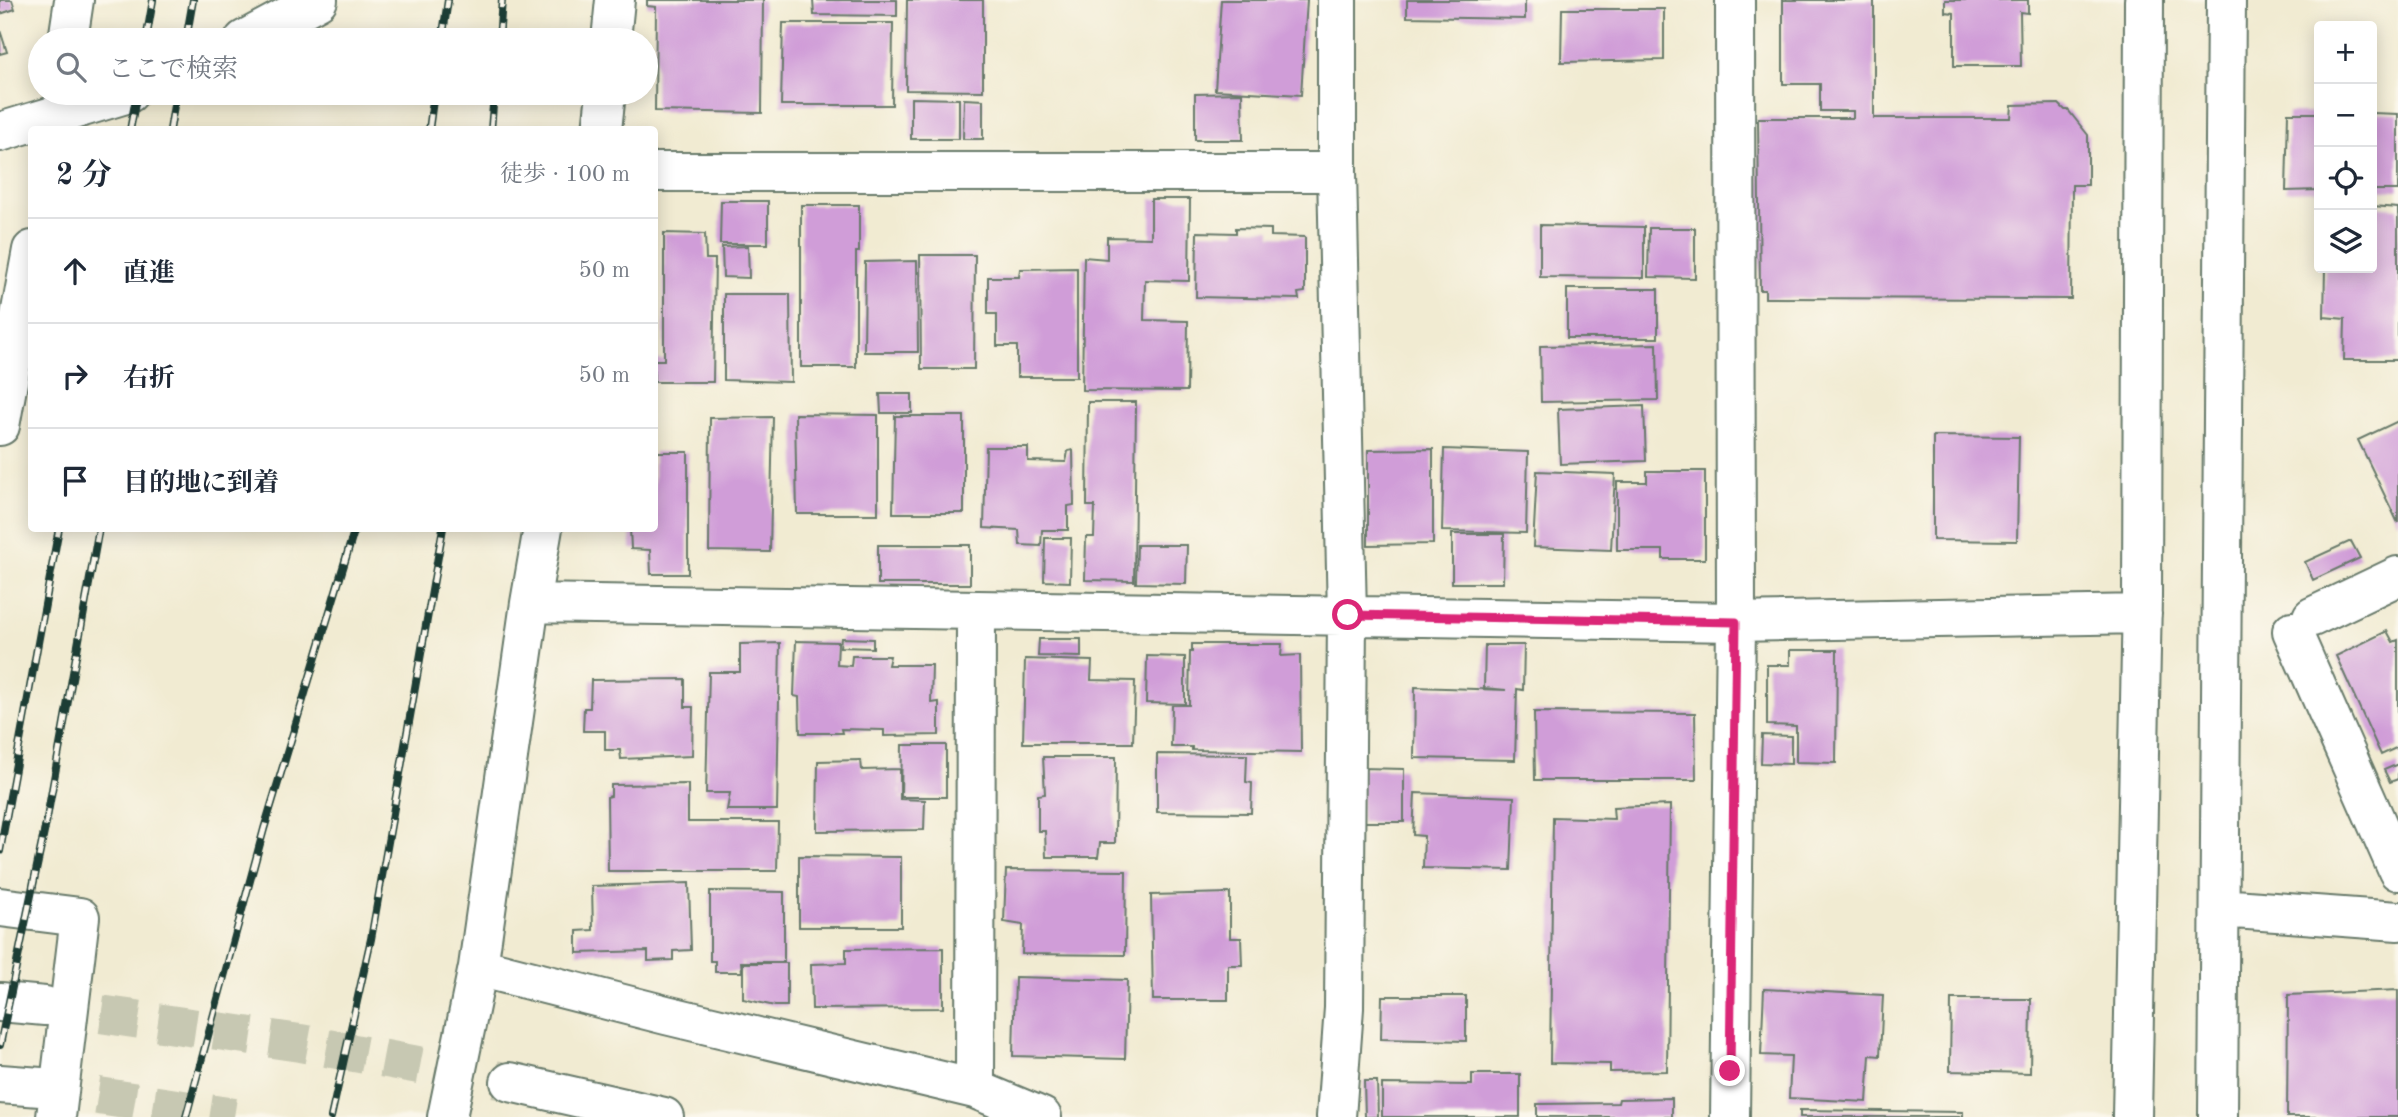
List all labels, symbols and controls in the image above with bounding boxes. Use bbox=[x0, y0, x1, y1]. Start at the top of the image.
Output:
map controls bbox=[2314, 21, 2377, 273]
button: + bbox=[2314, 21, 2377, 84]
search box bbox=[28, 28, 658, 105]
icon: search bbox=[52, 48, 90, 86]
text: ここで検索 bbox=[108, 57, 238, 83]
button: − bbox=[2314, 84, 2377, 147]
button: locate bbox=[2314, 147, 2377, 210]
text: 2 分 bbox=[56, 161, 112, 191]
text: 徒歩 · 100 m bbox=[500, 163, 630, 186]
button: layers bbox=[2314, 210, 2377, 273]
icon: ahead bbox=[56, 252, 94, 290]
text: 50 m bbox=[579, 259, 630, 282]
text: 直進 bbox=[123, 261, 175, 287]
icon: right bbox=[56, 357, 94, 395]
text: 50 m bbox=[579, 364, 630, 387]
text: 右折 bbox=[123, 366, 175, 392]
icon: arrive bbox=[56, 462, 94, 500]
text: 目的地に到着 bbox=[123, 471, 279, 497]
route start bbox=[1332, 599, 1363, 630]
route end bbox=[1714, 1055, 1745, 1086]

